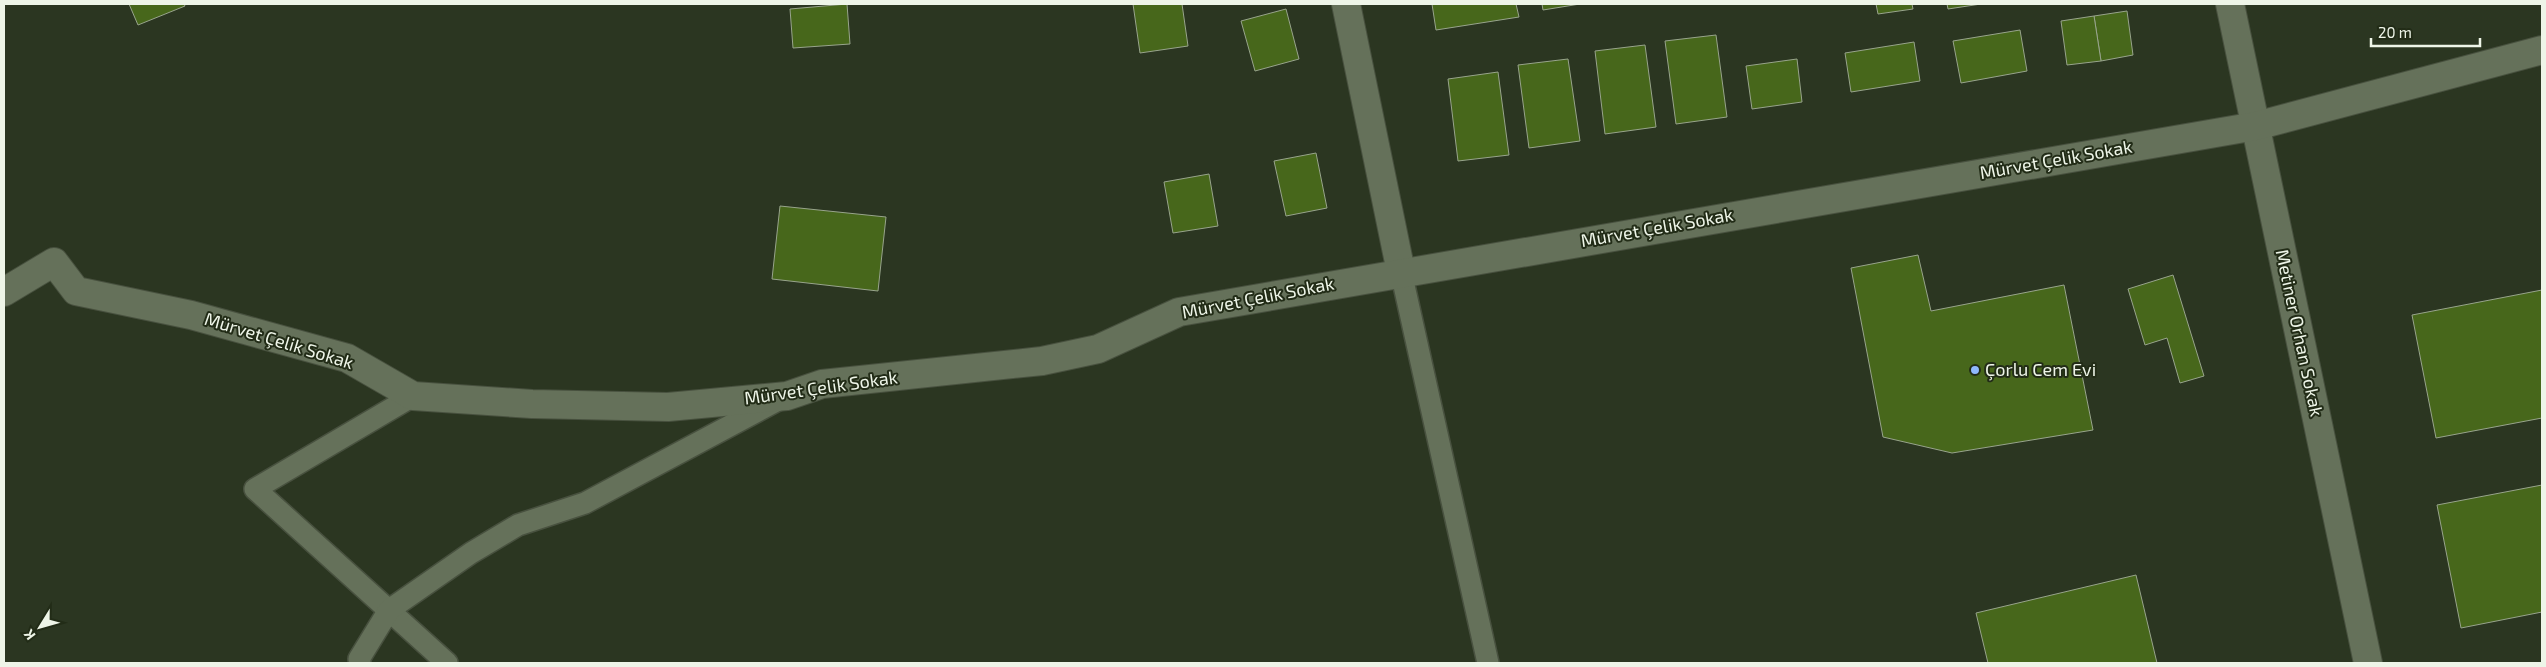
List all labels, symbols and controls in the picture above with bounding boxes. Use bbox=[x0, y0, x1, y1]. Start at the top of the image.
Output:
scale bar bbox=[2371, 15, 2480, 47]
text: 20 m bbox=[2378, 23, 2412, 41]
street label: Mürvet Çelik Sokak bbox=[1978, 135, 2134, 184]
street label: Mürvet Çelik Sokak bbox=[1579, 203, 1735, 252]
street label: Metiner Orhan Sokak bbox=[2272, 247, 2328, 418]
street label: Mürvet Çelik Sokak bbox=[1180, 271, 1336, 324]
street label: Mürvet Çelik Sokak bbox=[202, 307, 356, 374]
place label: Çorlu Cem Evi bbox=[1985, 358, 2096, 381]
marker: Çorlu Cem Evi bbox=[1969, 364, 1981, 376]
street label: Mürvet Çelik Sokak bbox=[743, 365, 899, 410]
north arrow bbox=[15, 602, 65, 652]
text: K bbox=[20, 626, 39, 644]

